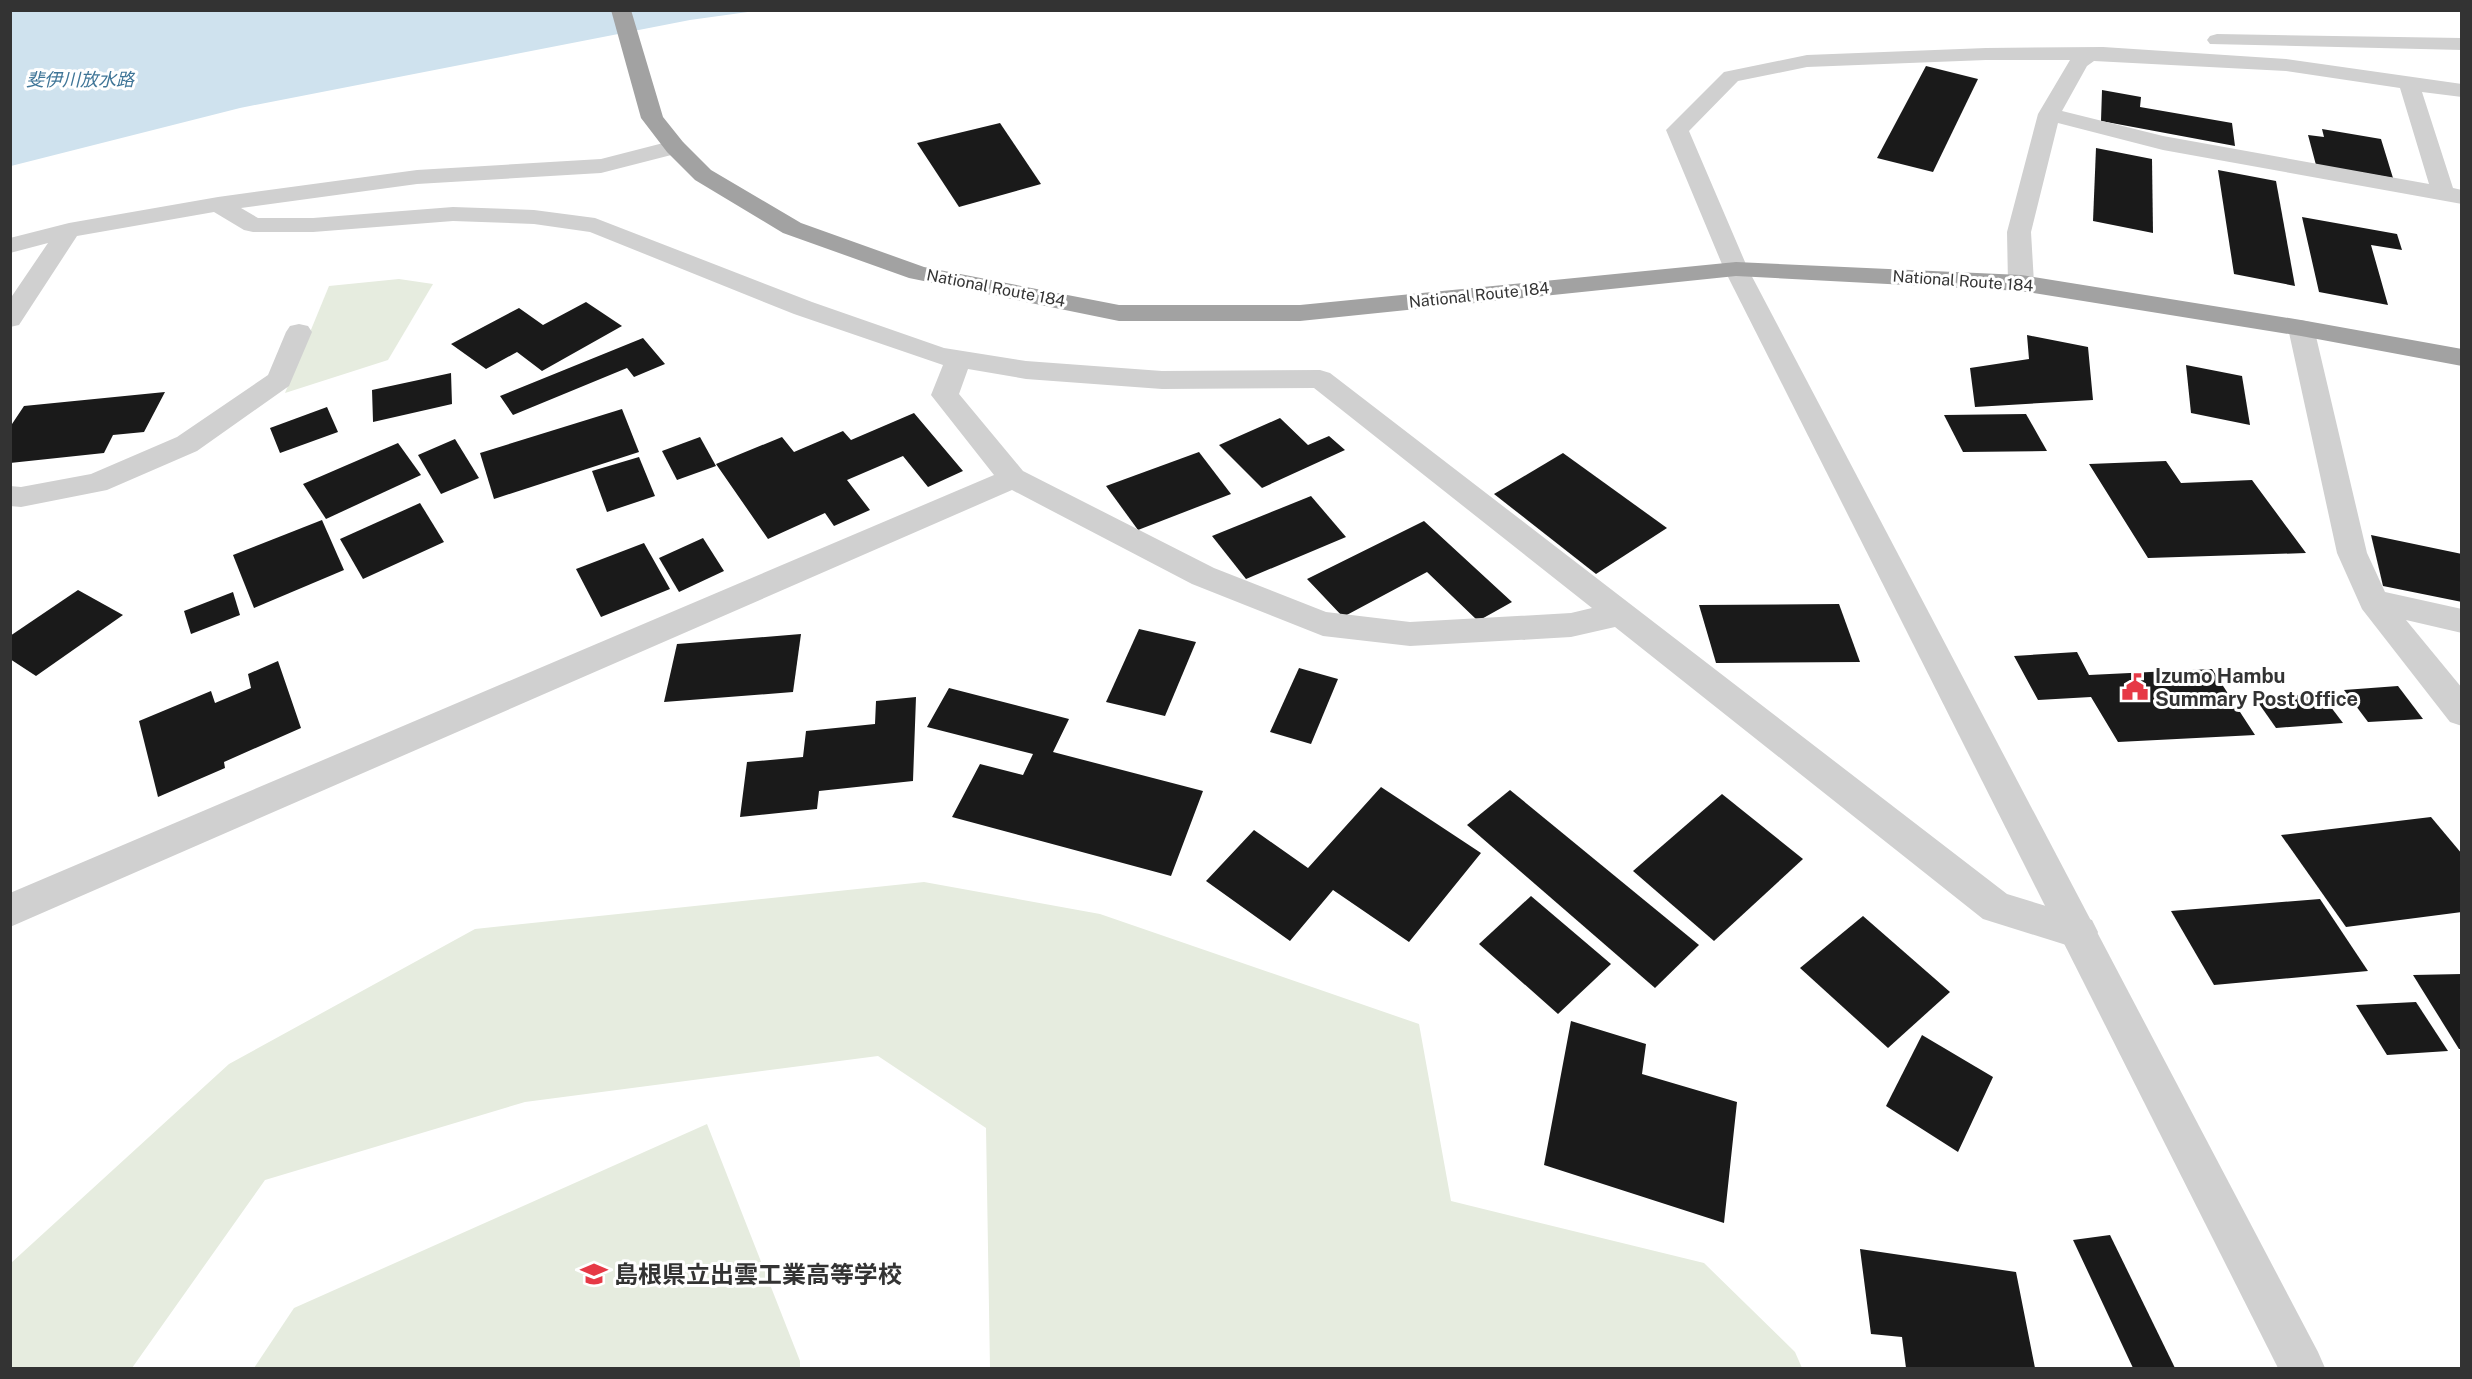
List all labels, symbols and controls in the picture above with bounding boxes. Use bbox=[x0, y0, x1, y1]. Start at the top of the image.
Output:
water label: 斐伊川放水路 bbox=[26, 69, 136, 90]
street label: National Route 184 bbox=[925, 265, 1067, 311]
street label: National Route 184 bbox=[1892, 267, 2034, 295]
street label: National Route 184 bbox=[1408, 278, 1550, 312]
place label: Izumo Hambu Summary Post Office bbox=[2155, 664, 2358, 711]
public building icon: Izumo Hambu Summary Post Office bbox=[2120, 672, 2150, 702]
school or university icon: 島根県立出雲工業高等学校 bbox=[579, 1259, 609, 1289]
place label: 島根県立出雲工業高等学校 bbox=[614, 1260, 902, 1288]

